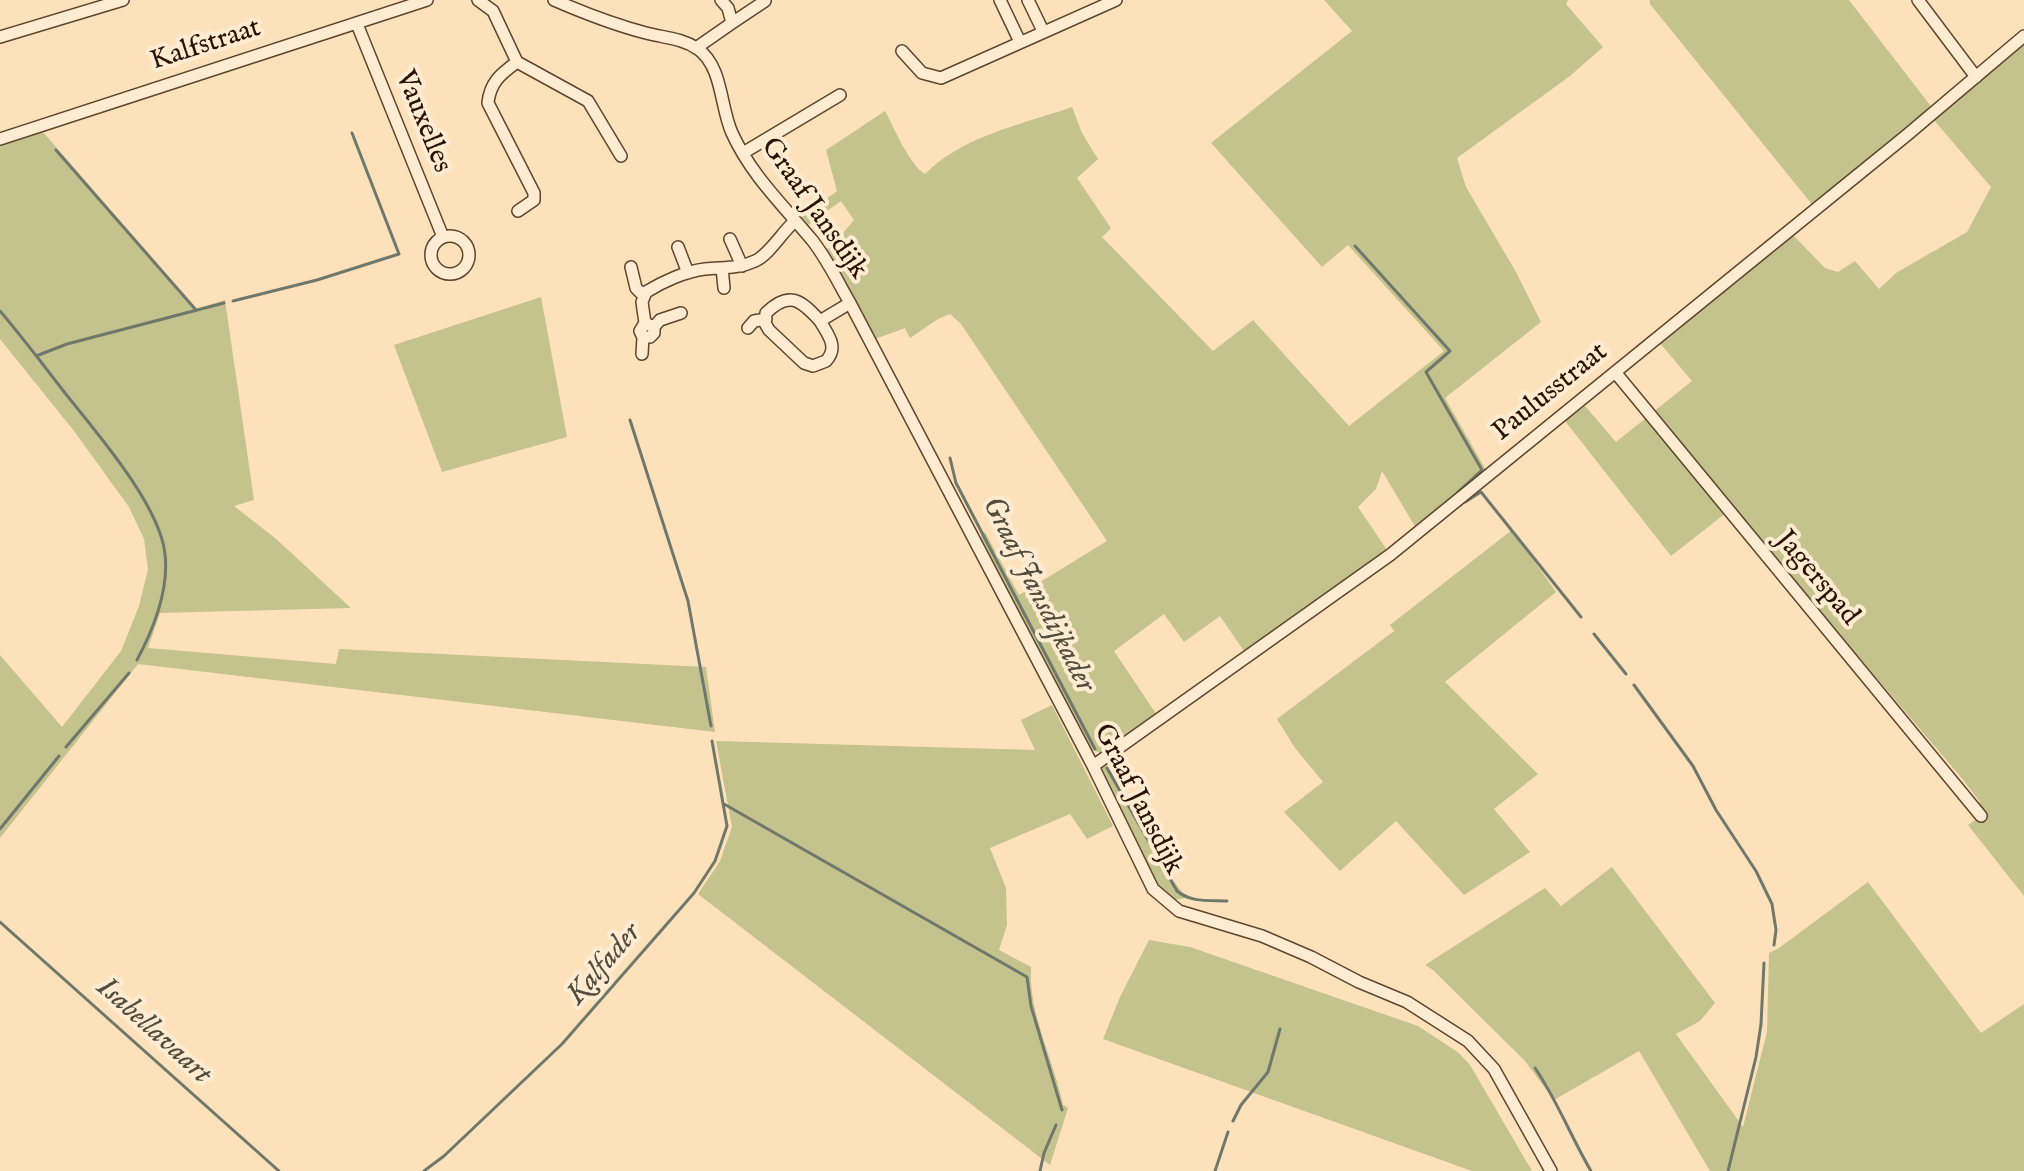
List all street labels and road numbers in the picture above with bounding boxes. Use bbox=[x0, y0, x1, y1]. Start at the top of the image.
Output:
street label: Kalfstraat bbox=[147, 12, 265, 80]
street label: Vauxelles bbox=[386, 66, 458, 178]
street label: Graaf Jansdijk bbox=[752, 132, 874, 286]
street label: Paulusstraat bbox=[1487, 337, 1615, 449]
street label: Jagerspad bbox=[1767, 525, 1865, 633]
street label: Graaf Jansdijk bbox=[1085, 719, 1189, 881]

